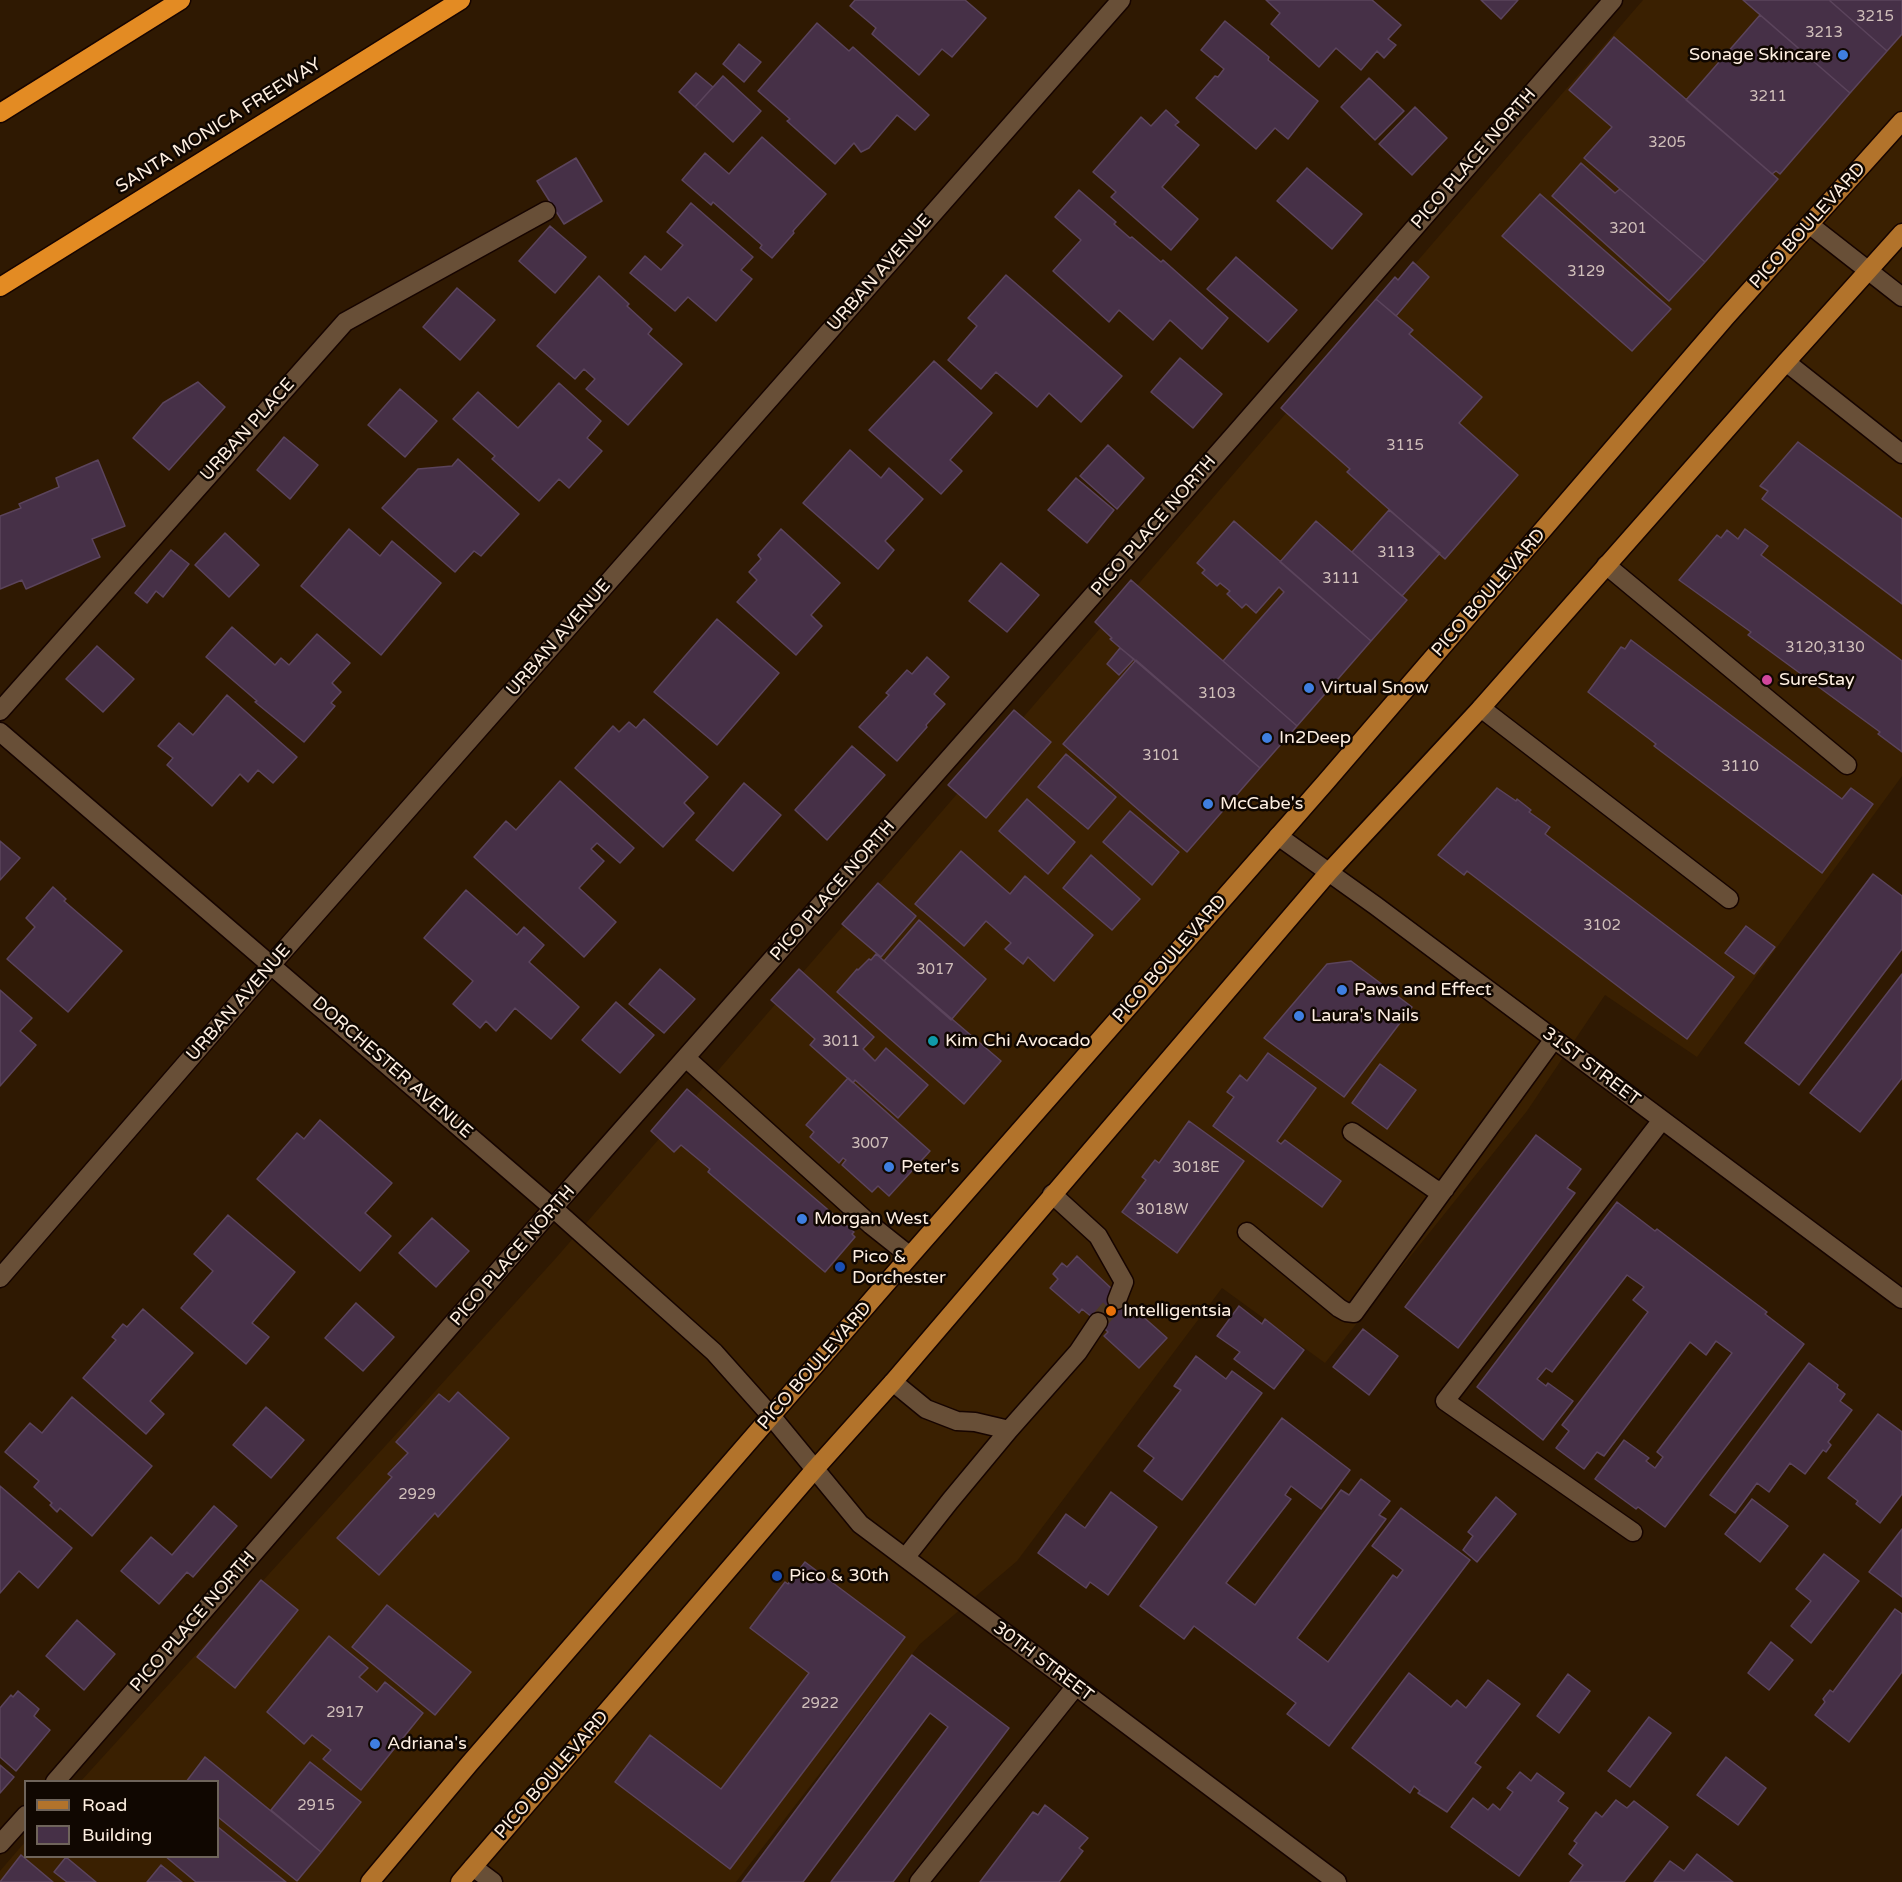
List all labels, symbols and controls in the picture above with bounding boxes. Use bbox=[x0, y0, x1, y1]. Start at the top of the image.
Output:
house number: 3215 bbox=[1856, 8, 1894, 26]
house number: 3213 bbox=[1805, 24, 1843, 42]
place label: Sonage Skincare bbox=[1689, 44, 1831, 66]
marker: Sonage Skincare bbox=[1836, 48, 1850, 62]
street label: SANTA MONICA FREEWAY bbox=[112, 54, 326, 198]
street label: PICO PLACE NORTH bbox=[1407, 84, 1541, 234]
house number: 3211 bbox=[1749, 88, 1787, 106]
house number: 3205 bbox=[1648, 134, 1686, 152]
street label: PICO BOULEVARD bbox=[1746, 158, 1870, 294]
street label: URBAN AVENUE bbox=[823, 210, 937, 336]
house number: 3201 bbox=[1609, 220, 1647, 238]
house number: 3129 bbox=[1567, 263, 1605, 281]
street label: URBAN PLACE bbox=[196, 374, 300, 486]
house number: 3115 bbox=[1386, 437, 1424, 455]
street label: PICO PLACE NORTH bbox=[1087, 451, 1221, 601]
street label: PICO BOULEVARD bbox=[1427, 525, 1551, 661]
house number: 3113 bbox=[1377, 544, 1415, 562]
house number: 3111 bbox=[1322, 570, 1360, 588]
street label: URBAN AVENUE bbox=[502, 575, 616, 701]
house number: 3120,3130 bbox=[1785, 639, 1865, 657]
place label: SureStay bbox=[1779, 669, 1855, 691]
marker: SureStay bbox=[1760, 673, 1774, 687]
place label: Virtual Snow bbox=[1321, 677, 1429, 699]
marker: Virtual Snow bbox=[1302, 681, 1316, 695]
house number: 3103 bbox=[1198, 685, 1236, 703]
place label: In2Deep bbox=[1279, 727, 1351, 749]
marker: In2Deep bbox=[1260, 731, 1274, 745]
house number: 3101 bbox=[1142, 747, 1180, 765]
house number: 3110 bbox=[1721, 758, 1759, 776]
place label: McCabe's bbox=[1220, 793, 1303, 815]
marker: McCabe's bbox=[1201, 797, 1215, 811]
street label: PICO PLACE NORTH bbox=[766, 816, 900, 966]
street label: PICO BOULEVARD bbox=[1108, 891, 1232, 1027]
house number: 3102 bbox=[1583, 917, 1621, 935]
street label: URBAN AVENUE bbox=[182, 940, 296, 1066]
house number: 3017 bbox=[916, 961, 954, 979]
place label: Paws and Effect bbox=[1354, 979, 1492, 1001]
marker: Paws and Effect bbox=[1335, 983, 1349, 997]
street label: DORCHESTER AVENUE bbox=[308, 993, 476, 1143]
place label: Laura's Nails bbox=[1311, 1005, 1419, 1027]
marker: Laura's Nails bbox=[1292, 1009, 1306, 1023]
street label: 31ST STREET bbox=[1538, 1023, 1644, 1111]
place label: Kim Chi Avocado bbox=[945, 1030, 1091, 1052]
house number: 3011 bbox=[822, 1033, 860, 1051]
marker: Kim Chi Avocado bbox=[926, 1034, 940, 1048]
house number: 3007 bbox=[851, 1135, 889, 1153]
place label: Peter's bbox=[901, 1156, 959, 1178]
house number: 3018E bbox=[1172, 1159, 1220, 1177]
marker: Peter's bbox=[882, 1160, 896, 1174]
street label: PICO PLACE NORTH bbox=[446, 1181, 580, 1331]
house number: 3018W bbox=[1136, 1201, 1188, 1219]
place label: Morgan West bbox=[814, 1208, 929, 1230]
marker: Morgan West bbox=[795, 1212, 809, 1226]
place label: Pico & Dorchester bbox=[852, 1246, 946, 1288]
marker: Pico & Dorchester bbox=[833, 1260, 847, 1274]
street label: PICO BOULEVARD bbox=[753, 1298, 877, 1434]
place label: Intelligentsia bbox=[1123, 1300, 1231, 1322]
marker: Intelligentsia bbox=[1104, 1304, 1118, 1318]
house number: 2929 bbox=[398, 1486, 436, 1504]
street label: PICO PLACE NORTH bbox=[126, 1547, 260, 1697]
place label: Pico & 30th bbox=[789, 1565, 889, 1587]
marker: Pico & 30th bbox=[770, 1569, 784, 1583]
street label: 30TH STREET bbox=[989, 1617, 1097, 1707]
house number: 2922 bbox=[801, 1695, 839, 1713]
house number: 2917 bbox=[326, 1704, 364, 1722]
street label: PICO BOULEVARD bbox=[490, 1707, 614, 1843]
place label: Adriana's bbox=[387, 1733, 467, 1755]
marker: Adriana's bbox=[368, 1737, 382, 1751]
legend bbox=[24, 1780, 219, 1858]
text: Road bbox=[82, 1794, 127, 1816]
house number: 2915 bbox=[297, 1797, 335, 1815]
text: Building bbox=[82, 1824, 152, 1846]

